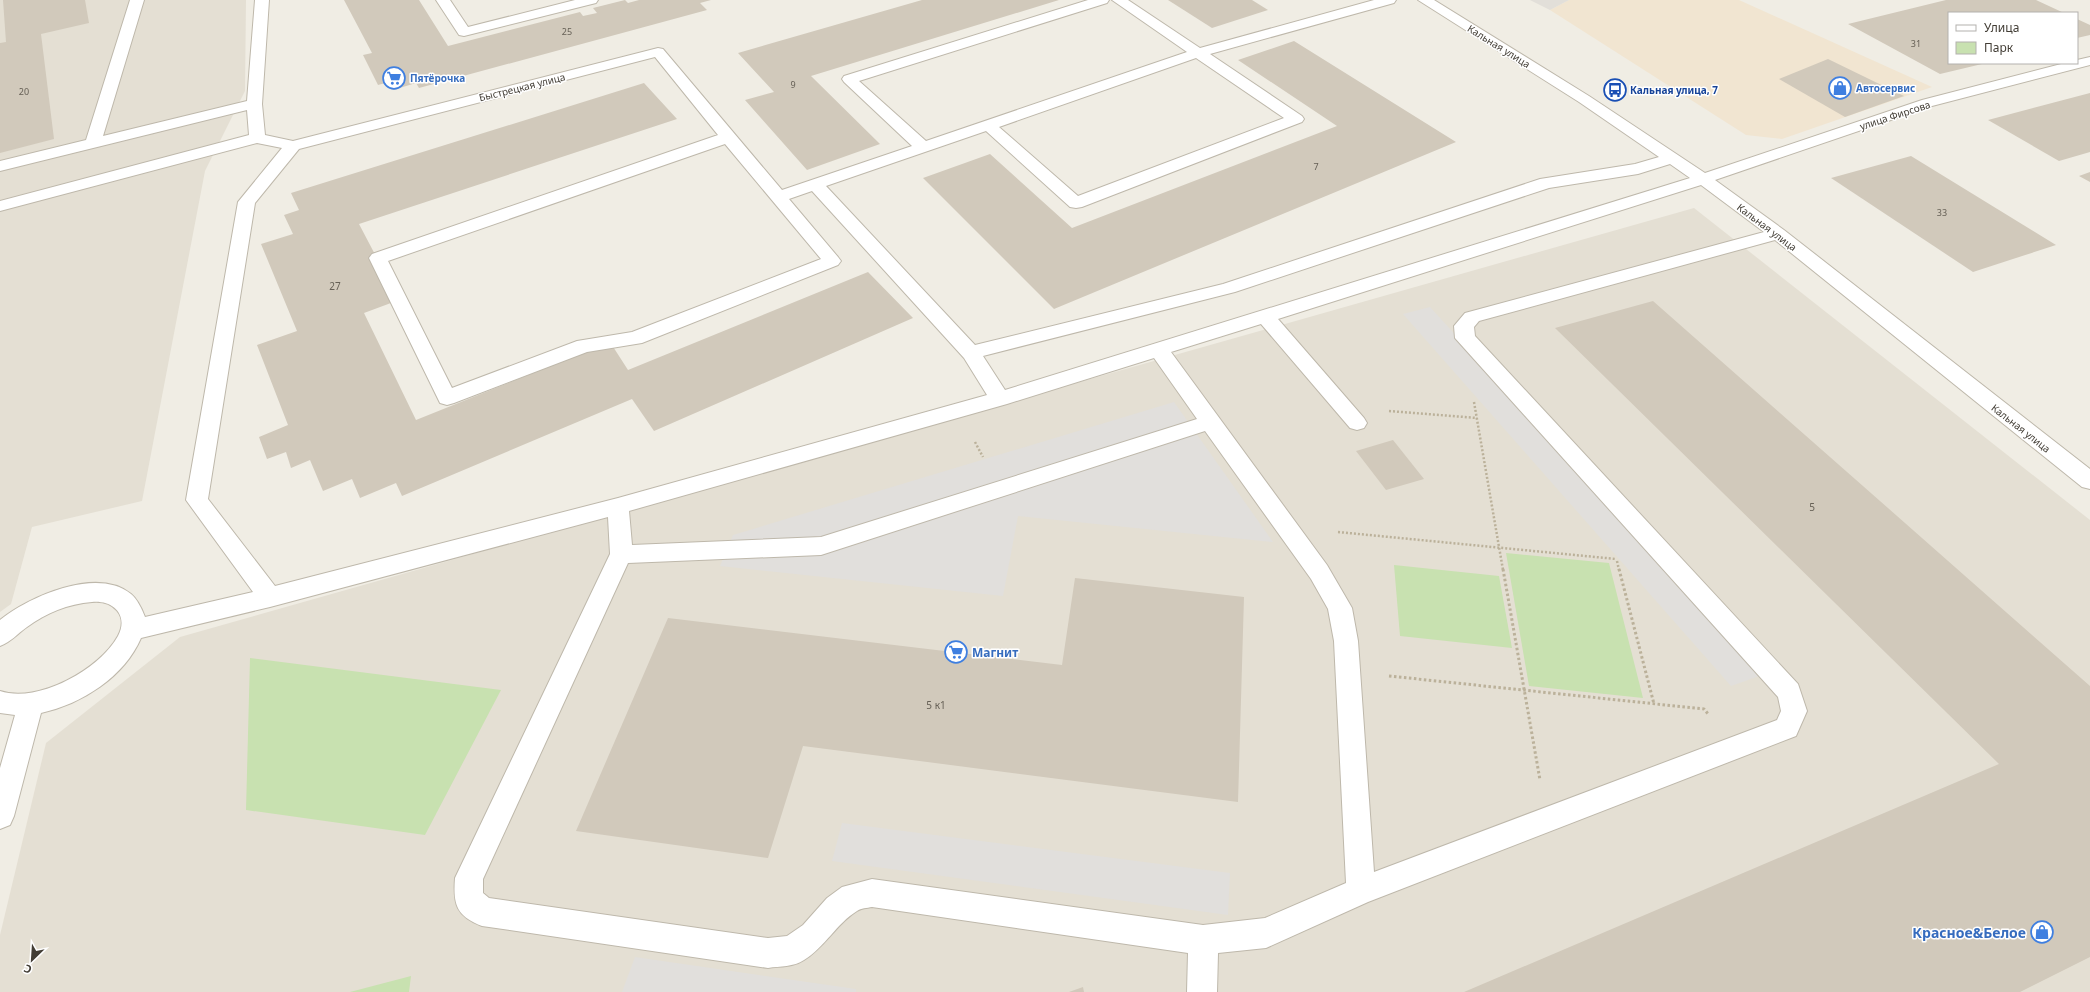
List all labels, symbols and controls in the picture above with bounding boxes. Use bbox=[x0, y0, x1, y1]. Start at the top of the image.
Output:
legend bbox=[1948, 12, 2078, 64]
text: Улица bbox=[1984, 19, 2019, 36]
street label: Кальная улица bbox=[1465, 21, 1533, 71]
house number: 25 bbox=[562, 25, 572, 38]
house number: 31 bbox=[1911, 37, 1921, 50]
text: Парк bbox=[1984, 39, 2014, 56]
supermarket icon: Пятёрочка bbox=[381, 65, 407, 91]
street label: Быстрецкая улица bbox=[477, 70, 567, 104]
place label: Пятёрочка bbox=[410, 71, 465, 85]
shop icon: Автосервис bbox=[1827, 75, 1853, 101]
bus stop icon: Кальная улица, 7 bbox=[1602, 77, 1628, 103]
house number: 9 bbox=[790, 78, 796, 91]
place label: Автосервис bbox=[1856, 81, 1915, 95]
place label: Кальная улица, 7 bbox=[1630, 83, 1718, 97]
house number: 20 bbox=[19, 85, 29, 98]
street label: улица Фирсова bbox=[1858, 97, 1932, 133]
house number: 7 bbox=[1313, 160, 1319, 173]
street label: Кальная улица bbox=[1734, 200, 1800, 254]
house number: 33 bbox=[1937, 206, 1947, 219]
house number: 27 bbox=[329, 279, 341, 293]
street label: Кальная улица bbox=[1989, 400, 2053, 456]
house number: 5 bbox=[1809, 500, 1815, 514]
supermarket icon: Магнит bbox=[943, 639, 969, 665]
place label: Магнит bbox=[972, 644, 1018, 661]
house number: 5 к1 bbox=[926, 698, 946, 712]
shop icon: Красное&Белое bbox=[2029, 919, 2055, 945]
place label: Красное&Белое bbox=[1912, 923, 2026, 942]
north arrow bbox=[12, 940, 52, 980]
text: С bbox=[21, 961, 34, 978]

